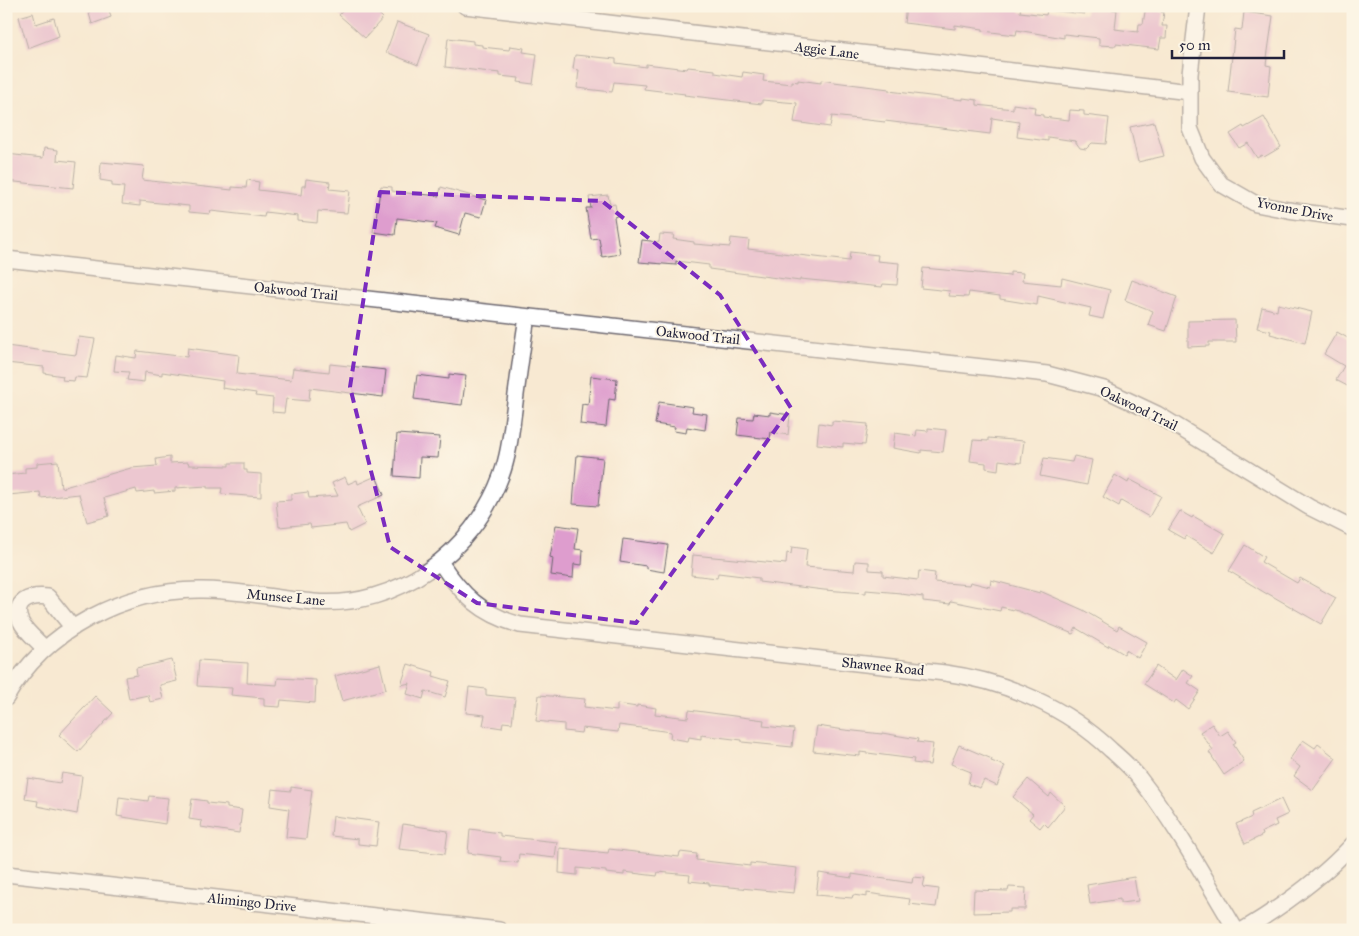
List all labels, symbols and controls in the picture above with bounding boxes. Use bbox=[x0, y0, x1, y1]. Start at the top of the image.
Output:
scale bar bbox=[1172, 28, 1284, 60]
text: 50 m bbox=[1179, 36, 1211, 54]
street label: Aggie Lane bbox=[793, 38, 860, 63]
street label: Yvonne Drive bbox=[1255, 194, 1335, 225]
street label: Oakwood Trail bbox=[253, 279, 339, 304]
street label: Oakwood Trail bbox=[655, 323, 741, 348]
street label: Oakwood Trail bbox=[1097, 382, 1181, 435]
street label: Munsee Lane bbox=[246, 586, 326, 609]
street label: Shawnee Road bbox=[841, 654, 925, 679]
street label: Alimingo Drive bbox=[206, 889, 297, 916]

